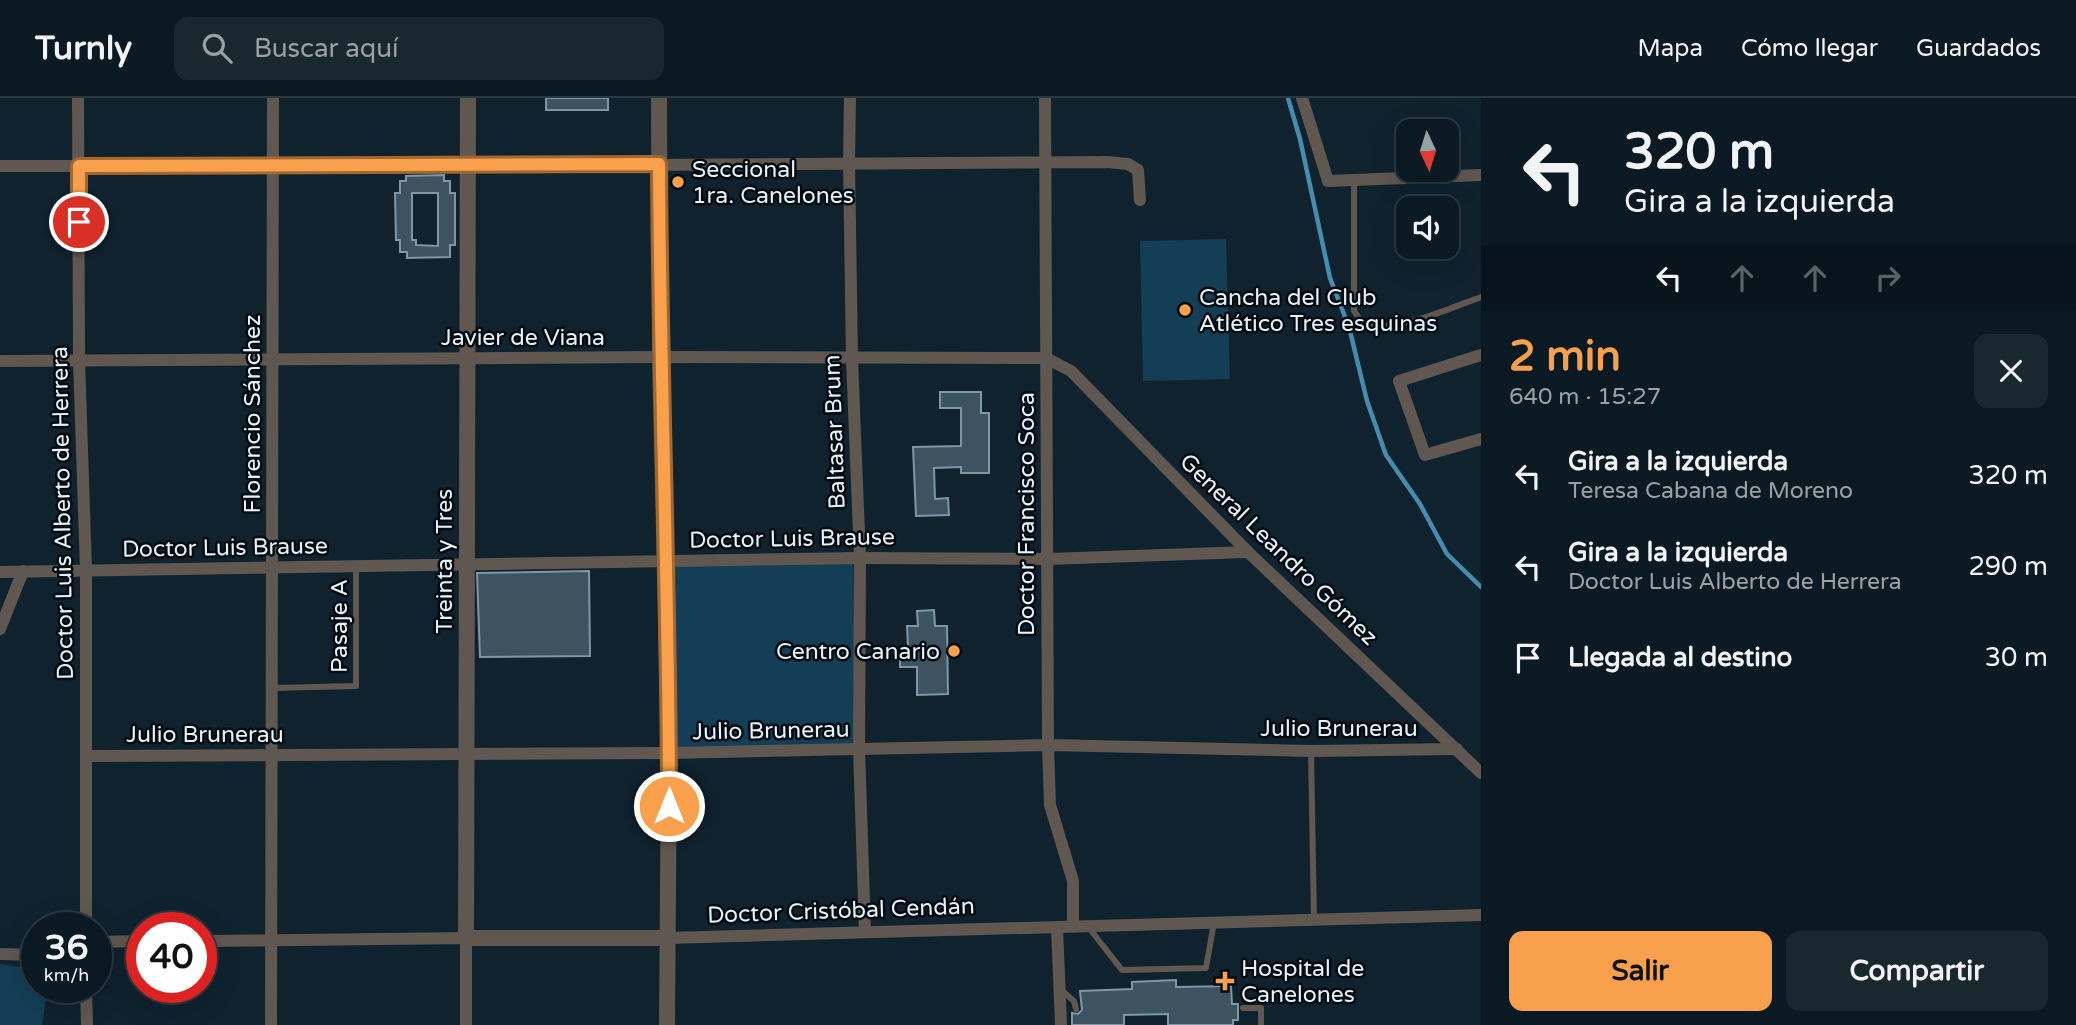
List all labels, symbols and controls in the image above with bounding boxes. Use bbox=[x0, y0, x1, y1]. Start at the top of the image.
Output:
search box bbox=[174, 17, 664, 80]
text: Turnly bbox=[35, 29, 132, 68]
icon: search bbox=[198, 29, 236, 67]
text: Buscar aquí bbox=[254, 33, 399, 64]
text: Mapa bbox=[1638, 34, 1703, 63]
text: Cómo llegar bbox=[1741, 34, 1878, 63]
text: Guardados bbox=[1916, 34, 2041, 63]
north arrow bbox=[1396, 119, 1460, 182]
map controls bbox=[1396, 119, 1459, 259]
text: 320 m bbox=[1624, 123, 1774, 182]
icon: left bbox=[1509, 126, 1600, 217]
place label: Seccional 1ra. Canelones bbox=[692, 156, 854, 210]
marker: Seccional 1ra. Canelones bbox=[670, 174, 686, 190]
text: Gira a la izquierda bbox=[1624, 183, 1895, 221]
pin bbox=[49, 192, 109, 252]
button: sound bbox=[1396, 196, 1459, 259]
icon: arrive bbox=[60, 203, 98, 241]
icon: left bbox=[1650, 259, 1688, 297]
icon: ahead bbox=[1723, 259, 1761, 297]
icon: ahead bbox=[1796, 259, 1834, 297]
icon: right bbox=[1869, 259, 1907, 297]
place label: Cancha del Club Atlético Tres esquinas bbox=[1199, 284, 1437, 338]
marker: Cancha del Club Atlético Tres esquinas bbox=[1177, 302, 1193, 318]
street label: Florencio Sánchez bbox=[239, 315, 267, 513]
street label: Javier de Viana bbox=[441, 324, 605, 352]
text: 2 min bbox=[1509, 331, 1621, 382]
button: close bbox=[1974, 334, 2048, 408]
street label: Doctor Luis Alberto de Herrera bbox=[46, 346, 80, 680]
street label: Baltasar Brum bbox=[818, 354, 852, 510]
text: 640 m · 15:27 bbox=[1509, 383, 1661, 411]
street label: Doctor Francisco Soca bbox=[1013, 392, 1041, 636]
text: Gira a la izquierda bbox=[1568, 446, 1788, 477]
street label: General Leandro Gómez bbox=[1174, 448, 1383, 651]
icon: left bbox=[1509, 457, 1547, 495]
text: 320 m bbox=[1968, 460, 2048, 491]
text: Teresa Cabana de Moreno bbox=[1568, 477, 1853, 505]
street label: Treinta y Tres bbox=[431, 489, 459, 633]
street label: Doctor Luis Brause bbox=[689, 523, 895, 555]
street label: Doctor Luis Brause bbox=[122, 532, 328, 564]
text: Gira a la izquierda bbox=[1568, 537, 1788, 568]
icon: left bbox=[1509, 548, 1547, 586]
text: 290 m bbox=[1968, 551, 2048, 582]
text: Doctor Luis Alberto de Herrera bbox=[1568, 568, 1902, 596]
street label: Pasaje A bbox=[326, 579, 354, 673]
place label: Centro Canario bbox=[776, 638, 940, 666]
icon: arrive bbox=[1509, 639, 1547, 677]
text: Llegada al destino bbox=[1568, 642, 1792, 673]
text: 30 m bbox=[1985, 642, 2048, 673]
marker: Centro Canario bbox=[946, 643, 962, 659]
street label: Julio Brunerau bbox=[1260, 715, 1418, 743]
street label: Julio Brunerau bbox=[692, 716, 850, 746]
street label: Julio Brunerau bbox=[126, 721, 284, 749]
position arrow bbox=[632, 769, 706, 843]
street label: Doctor Cristóbal Cendán bbox=[707, 892, 975, 930]
speed limit sign: 40 bbox=[126, 912, 217, 1003]
text: 36 bbox=[45, 927, 88, 969]
button: Salir bbox=[1509, 931, 1772, 1011]
button: Compartir bbox=[1786, 931, 2048, 1011]
place label: Hospital de Canelones bbox=[1241, 955, 1364, 1009]
text: km/h bbox=[44, 964, 89, 986]
marker: Hospital de Canelones bbox=[1215, 971, 1235, 991]

